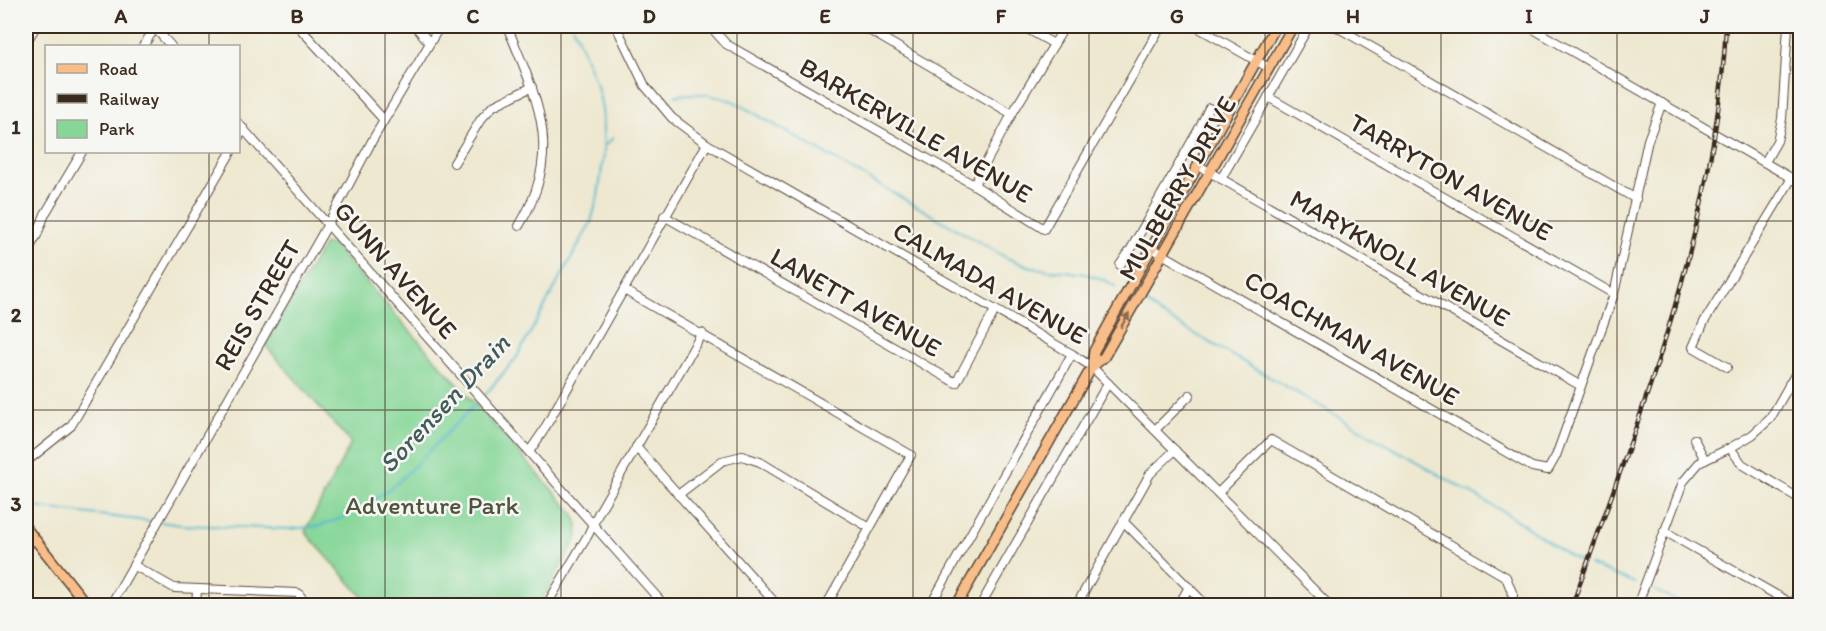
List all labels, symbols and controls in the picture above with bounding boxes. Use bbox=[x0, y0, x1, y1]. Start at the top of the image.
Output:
text: A bbox=[114, 4, 128, 28]
text: B bbox=[291, 4, 304, 28]
text: C bbox=[467, 4, 480, 28]
text: D bbox=[642, 4, 656, 28]
text: E bbox=[819, 4, 831, 28]
text: F bbox=[996, 4, 1007, 28]
text: G bbox=[1170, 4, 1184, 28]
text: H bbox=[1346, 4, 1360, 28]
text: I bbox=[1525, 4, 1533, 28]
text: J bbox=[1699, 4, 1710, 28]
legend bbox=[45, 45, 240, 153]
street label: BARKERVILLE AVENUE bbox=[794, 50, 1038, 210]
text: Road bbox=[99, 58, 138, 80]
text: Railway bbox=[99, 88, 160, 110]
street label: MULBERRY DRIVE bbox=[1111, 90, 1243, 286]
street label: TARRYTON AVENUE bbox=[1344, 106, 1558, 248]
text: 1 bbox=[11, 115, 21, 139]
text: Park bbox=[99, 118, 134, 140]
street label: MARYKNOLL AVENUE bbox=[1284, 182, 1516, 334]
street label: GUNN AVENUE bbox=[328, 195, 464, 345]
street label: CALMADA AVENUE bbox=[887, 214, 1093, 352]
street label: REIS STREET bbox=[207, 233, 308, 376]
street label: LANETT AVENUE bbox=[765, 240, 947, 364]
street label: COACHMAN AVENUE bbox=[1239, 263, 1465, 413]
text: 2 bbox=[11, 303, 22, 327]
one-way arrow bbox=[1120, 311, 1130, 328]
water label: Sorensen Drain bbox=[371, 326, 517, 479]
park label: Adventure Park bbox=[345, 489, 519, 521]
text: 3 bbox=[11, 492, 22, 516]

